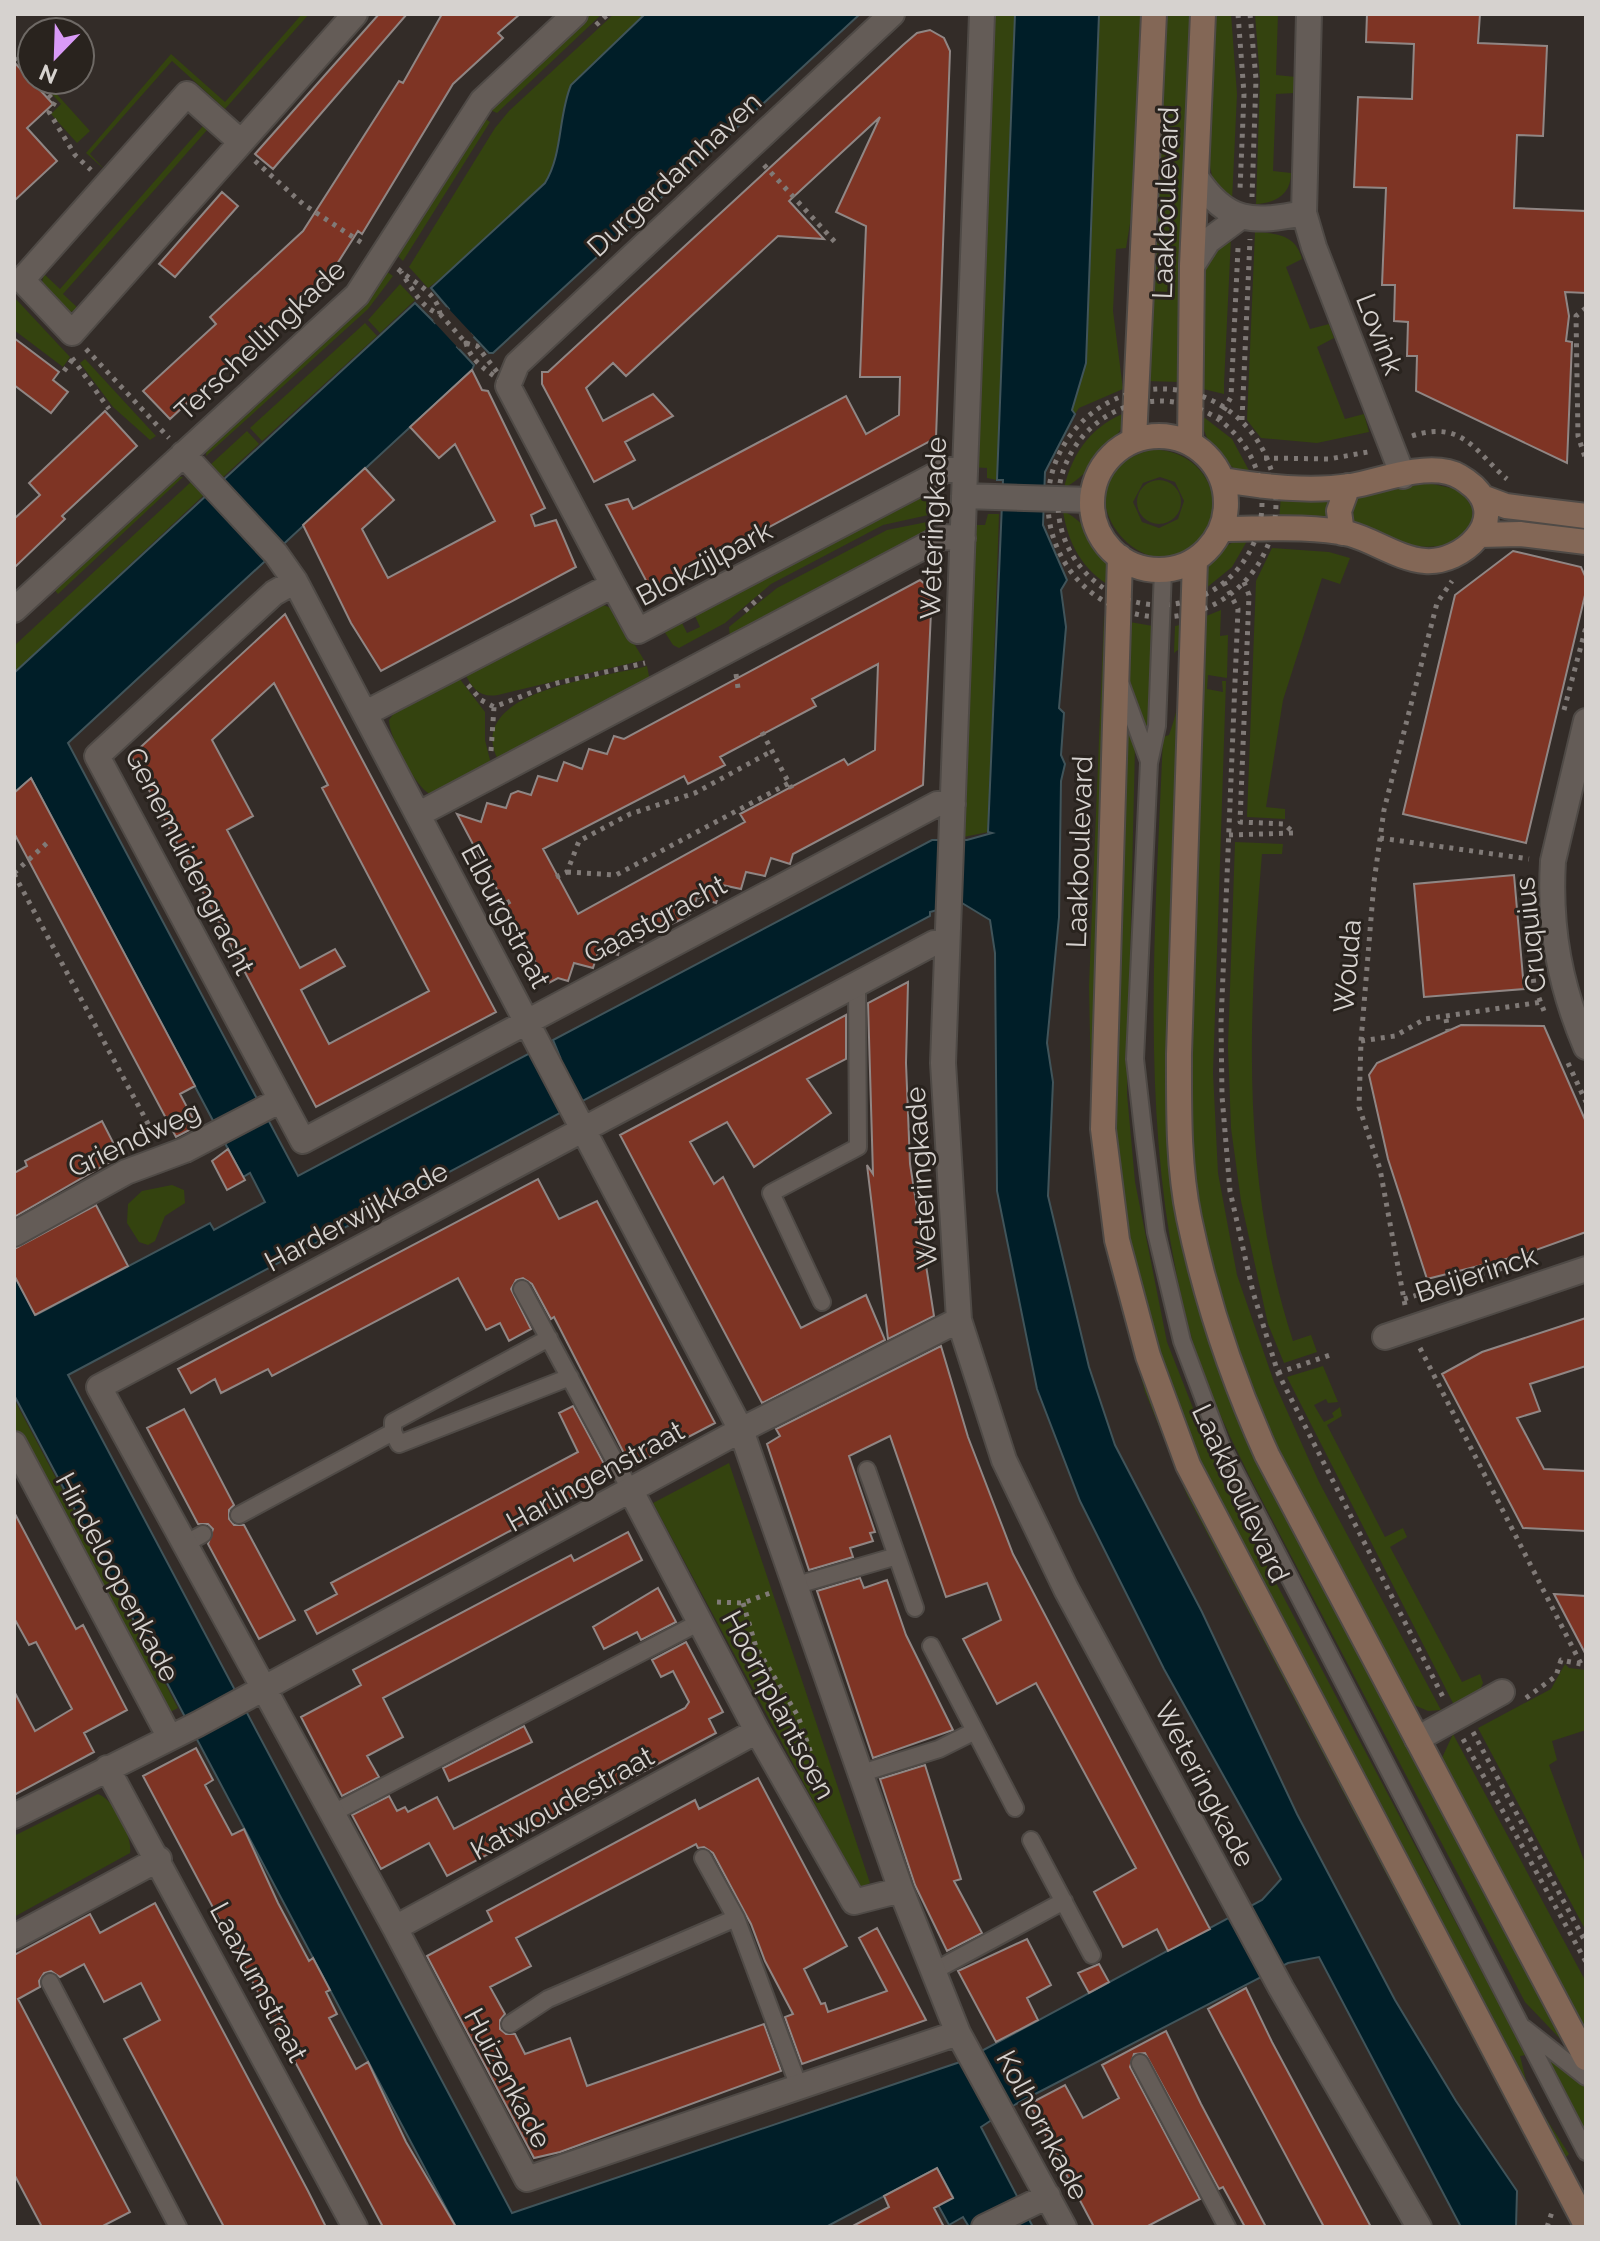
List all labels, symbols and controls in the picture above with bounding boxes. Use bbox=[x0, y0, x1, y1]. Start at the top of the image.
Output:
north arrow bbox=[16, 16, 96, 96]
text: N bbox=[35, 59, 61, 90]
street label: Durgerdamhaven bbox=[580, 85, 768, 263]
street label: Laakboulevard bbox=[1146, 106, 1185, 300]
street label: Terschellingkade bbox=[168, 253, 352, 428]
street label: Lovink bbox=[1349, 289, 1410, 380]
street label: Weteringkade bbox=[914, 436, 953, 620]
street label: Blokzijlpark bbox=[631, 514, 778, 613]
street label: Genemuidengracht bbox=[118, 742, 262, 981]
street label: Laakboulevard bbox=[1060, 755, 1099, 949]
street label: Elburgstraat bbox=[454, 839, 557, 994]
street label: Gaastgracht bbox=[578, 868, 733, 971]
street label: Cruquius bbox=[1508, 876, 1553, 994]
street label: Wouda bbox=[1327, 918, 1368, 1014]
street label: Weteringkade bbox=[899, 1086, 944, 1270]
street label: Griendweg bbox=[63, 1094, 206, 1184]
street label: Harderwijkkade bbox=[259, 1154, 454, 1279]
street label: Beijerinck bbox=[1411, 1239, 1542, 1310]
street label: Laakboulevard bbox=[1185, 1399, 1296, 1587]
street label: Harlingenstraat bbox=[501, 1414, 690, 1539]
street label: Hindeloopenkade bbox=[49, 1467, 187, 1687]
street label: Hoornplantsoen bbox=[715, 1605, 842, 1805]
street label: Weteringkade bbox=[1147, 1696, 1262, 1873]
street label: Katwoudestraat bbox=[465, 1739, 660, 1867]
street label: Laaxumstraat bbox=[203, 1897, 315, 2068]
street label: Huizenkade bbox=[457, 2003, 558, 2154]
street label: Kolhornkade bbox=[989, 2045, 1096, 2206]

